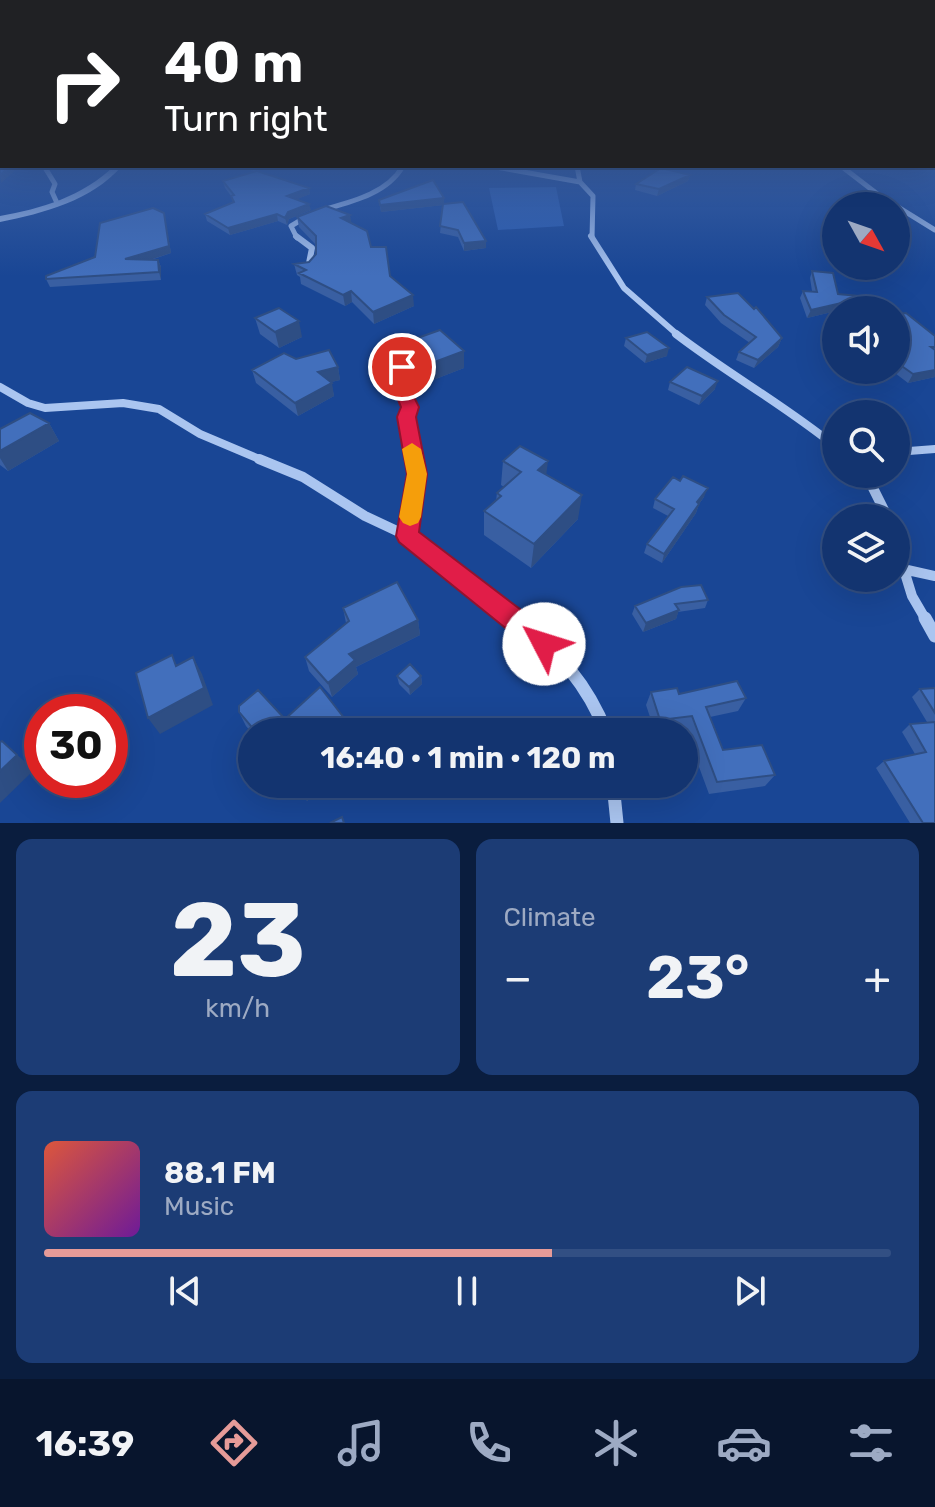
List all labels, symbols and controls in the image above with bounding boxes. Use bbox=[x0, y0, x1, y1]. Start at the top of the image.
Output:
text: 40 m bbox=[164, 30, 304, 96]
icon: right bbox=[32, 32, 136, 136]
text: Turn right bbox=[164, 97, 328, 140]
north arrow bbox=[822, 192, 910, 280]
map controls bbox=[822, 192, 910, 592]
button: sound bbox=[822, 296, 910, 384]
pin bbox=[368, 333, 436, 401]
icon: arrive bbox=[380, 345, 424, 389]
button: search bbox=[822, 400, 910, 488]
button: layers bbox=[822, 504, 910, 592]
position arrow bbox=[502, 602, 586, 686]
speed limit sign: 30 bbox=[24, 694, 128, 798]
text: 16:40 · 1 min · 120 m bbox=[321, 740, 615, 776]
text: 23 bbox=[170, 879, 306, 1002]
text: Climate bbox=[504, 902, 596, 933]
text: 23° bbox=[646, 942, 749, 1013]
text: − bbox=[504, 952, 532, 1004]
text: + bbox=[864, 952, 891, 1004]
text: km/h bbox=[205, 993, 270, 1024]
text: 88.1 FM bbox=[164, 1155, 276, 1191]
text: Music bbox=[164, 1191, 234, 1222]
icon: previous bbox=[163, 1269, 207, 1313]
icon: pause bbox=[445, 1269, 489, 1313]
icon: next bbox=[728, 1269, 772, 1313]
icon: directions bbox=[206, 1415, 262, 1471]
icon: music bbox=[333, 1415, 389, 1471]
icon: phone bbox=[461, 1415, 517, 1471]
icon: climate bbox=[588, 1415, 644, 1471]
icon: car bbox=[716, 1415, 772, 1471]
icon: filters bbox=[843, 1415, 899, 1471]
text: 16:39 bbox=[36, 1422, 134, 1465]

